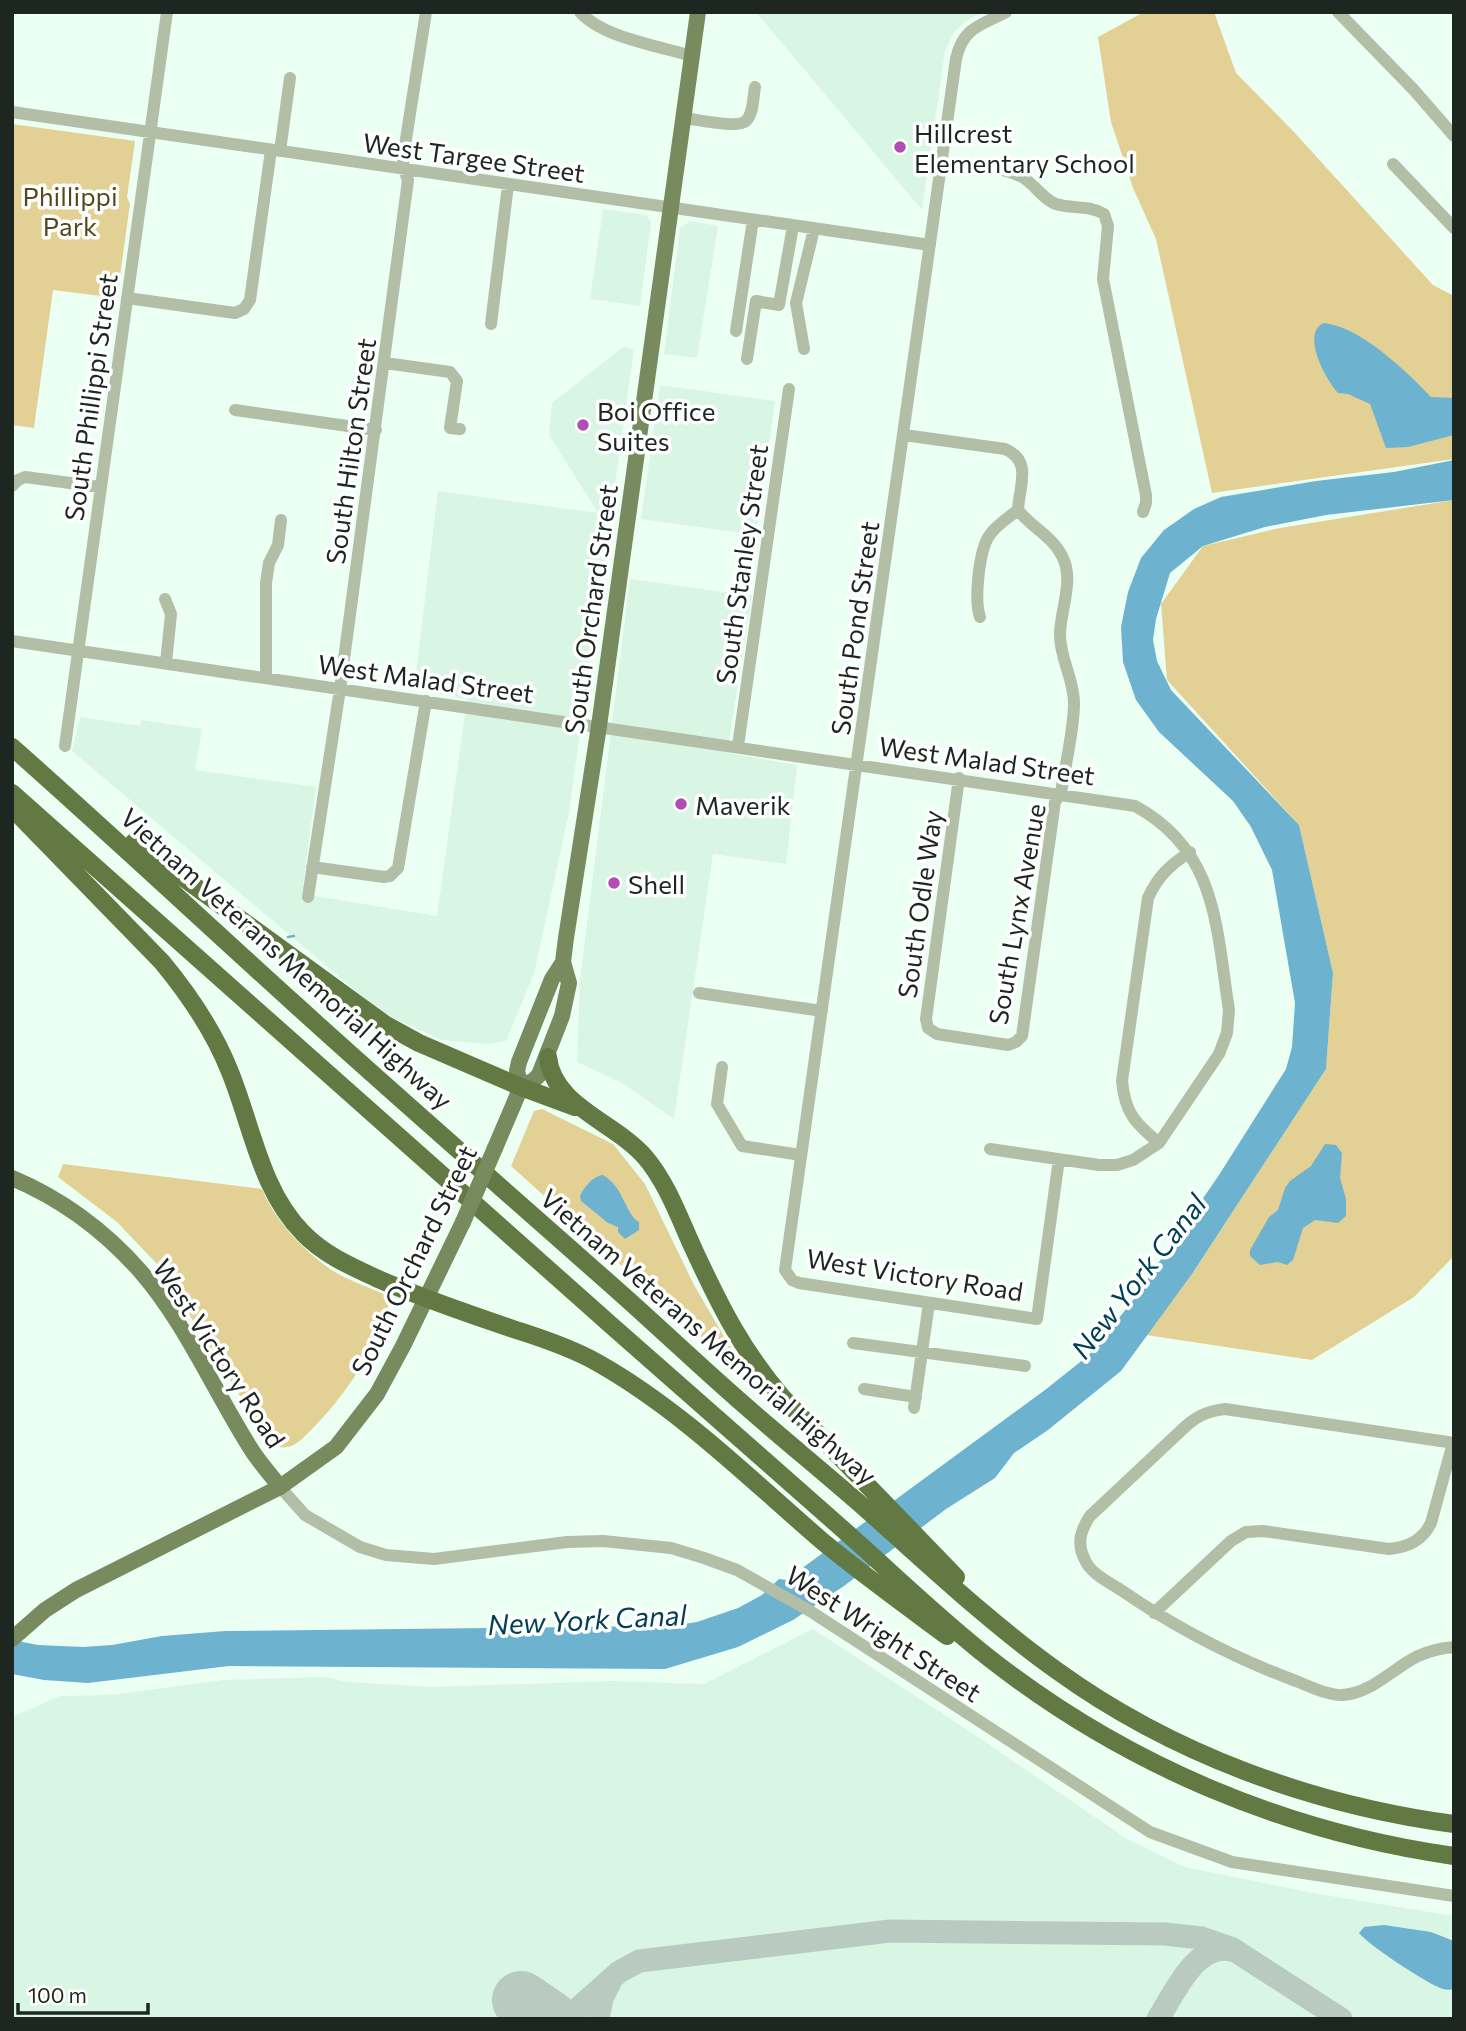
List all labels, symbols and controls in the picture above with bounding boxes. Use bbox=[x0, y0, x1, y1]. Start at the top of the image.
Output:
place label: Hillcrest Elementary School bbox=[914, 117, 1135, 178]
street label: West Targee Street bbox=[361, 126, 587, 188]
marker: Hillcrest Elementary School bbox=[892, 139, 908, 155]
park label: Phillippi Park bbox=[22, 180, 118, 241]
street label: South Phillippi Street bbox=[57, 271, 123, 523]
street label: South Hilton Street bbox=[319, 336, 381, 566]
place label: Boi Office Suites bbox=[597, 395, 715, 456]
marker: Boi Office Suites bbox=[575, 417, 591, 433]
street label: South Stanley Street bbox=[709, 442, 773, 686]
street label: South Orchard Street bbox=[557, 482, 623, 736]
street label: South Pond Street bbox=[824, 519, 884, 737]
street label: West Malad Street bbox=[316, 647, 536, 709]
street label: West Malad Street bbox=[877, 729, 1097, 791]
place label: Maverik bbox=[695, 789, 791, 820]
marker: Maverik bbox=[673, 796, 689, 812]
street label: Vietnam Veterans Memorial Highway bbox=[115, 801, 459, 1115]
street label: South Lynx Avenue bbox=[981, 801, 1051, 1027]
street label: South Odle Way bbox=[890, 808, 948, 1000]
place label: Shell bbox=[628, 868, 685, 899]
marker: Shell bbox=[606, 875, 622, 891]
street label: South Orchard Street bbox=[344, 1140, 482, 1380]
street label: Vietnam Veterans Memorial Highway bbox=[535, 1182, 883, 1490]
water label: New York Canal bbox=[1063, 1186, 1213, 1365]
street label: West Victory Road bbox=[805, 1242, 1025, 1306]
street label: West Victory Road bbox=[147, 1253, 293, 1453]
street label: West Wright Street bbox=[781, 1558, 987, 1708]
water label: New York Canal bbox=[487, 1597, 688, 1641]
scale bar bbox=[18, 1972, 147, 2016]
text: 100 m bbox=[28, 1982, 87, 2007]

